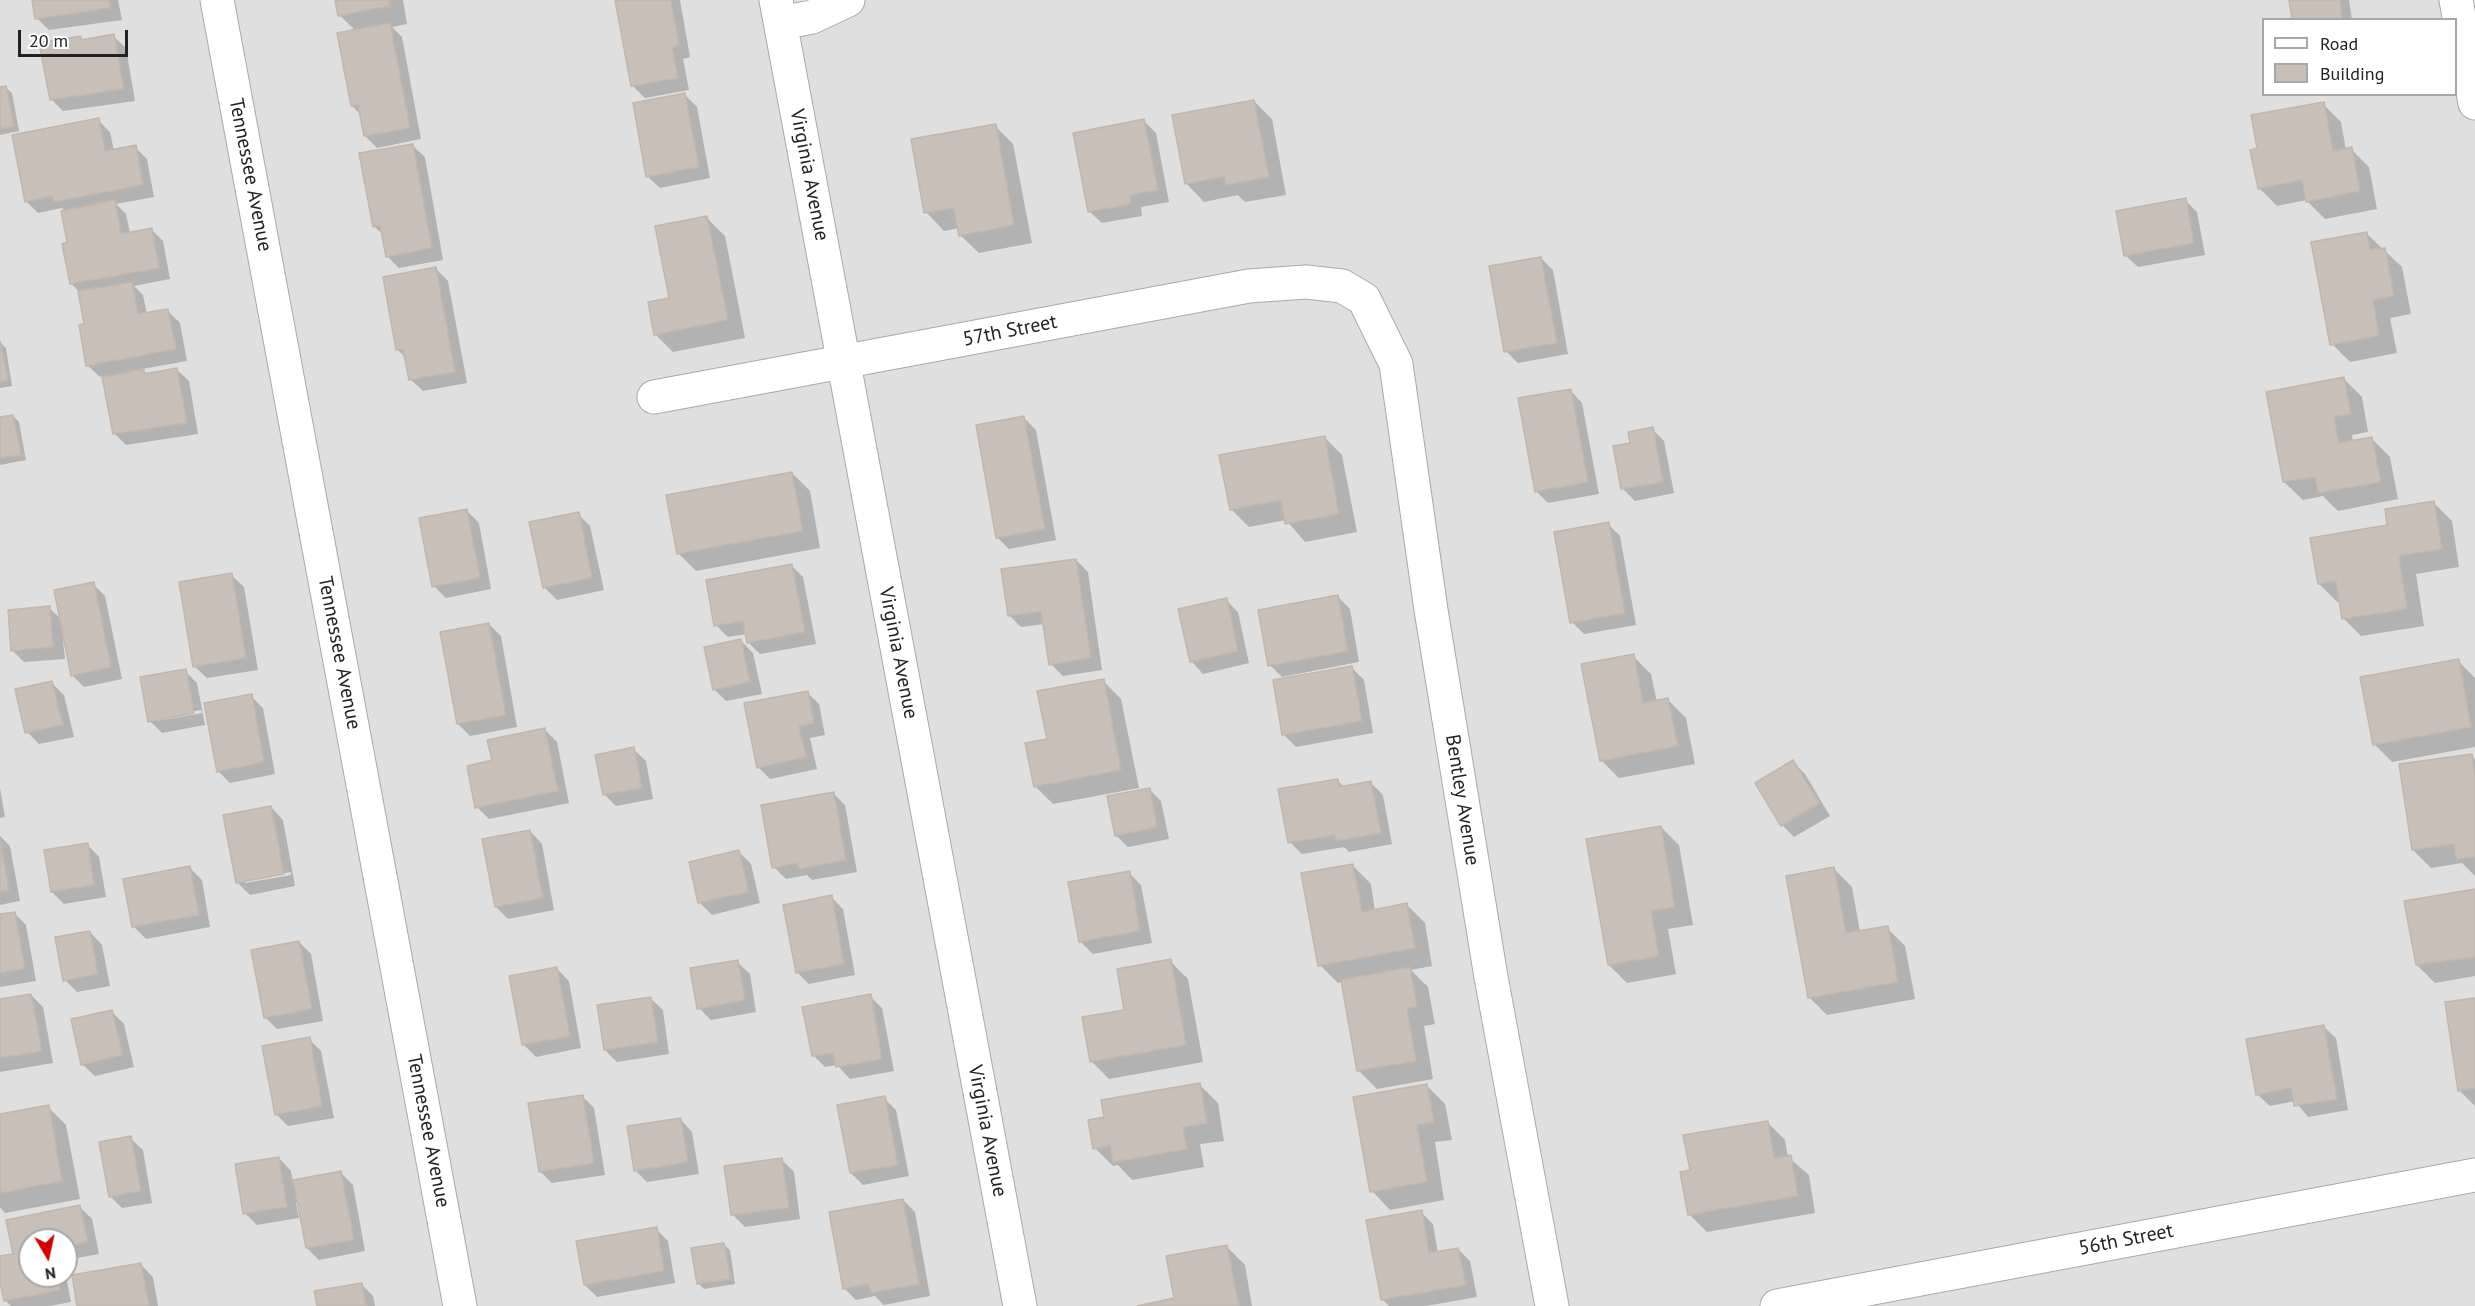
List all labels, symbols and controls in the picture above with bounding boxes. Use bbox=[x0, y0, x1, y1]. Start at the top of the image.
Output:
scale bar bbox=[21, 18, 130, 56]
legend bbox=[2262, 18, 2457, 96]
text: 20 m bbox=[29, 29, 68, 52]
text: Road bbox=[2320, 32, 2358, 55]
text: Building bbox=[2320, 62, 2384, 85]
street label: Tennessee Avenue bbox=[223, 96, 277, 254]
street label: Virginia Avenue bbox=[784, 107, 834, 243]
street label: 57th Street bbox=[961, 310, 1059, 352]
street label: Tennessee Avenue bbox=[312, 574, 366, 732]
street label: Virginia Avenue bbox=[873, 585, 923, 721]
street label: Bentley Avenue bbox=[1440, 733, 1484, 867]
street label: Tennessee Avenue bbox=[401, 1052, 455, 1210]
street label: Virginia Avenue bbox=[962, 1063, 1012, 1199]
street label: 56th Street bbox=[2077, 1219, 2175, 1261]
north arrow bbox=[18, 1228, 78, 1288]
text: N bbox=[44, 1263, 57, 1285]

